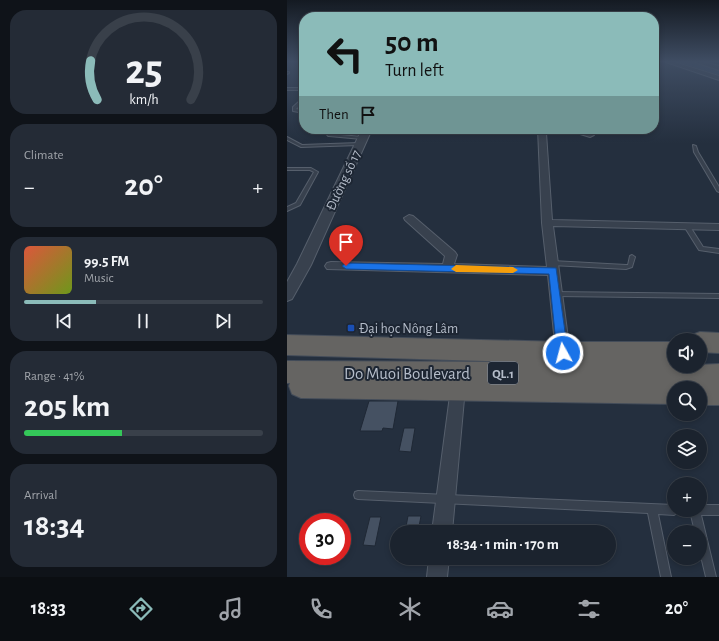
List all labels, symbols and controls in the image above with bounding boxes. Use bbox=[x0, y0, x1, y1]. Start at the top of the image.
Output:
icon: left bbox=[319, 28, 371, 80]
text: 50 m bbox=[385, 29, 439, 57]
text: 25 bbox=[125, 50, 162, 91]
text: Turn left bbox=[385, 62, 444, 80]
text: km/h bbox=[129, 93, 158, 107]
icon: arrive bbox=[357, 104, 379, 126]
text: Then bbox=[319, 107, 349, 122]
street label: Đường số 17 bbox=[323, 147, 364, 213]
text: Climate bbox=[24, 149, 63, 162]
text: 20° bbox=[124, 171, 163, 201]
text: − bbox=[24, 176, 35, 198]
text: + bbox=[252, 176, 263, 198]
pin bbox=[329, 225, 363, 266]
icon: arrive bbox=[335, 231, 357, 253]
text: 99.5 FM bbox=[84, 254, 129, 269]
text: Music bbox=[84, 272, 114, 285]
icon: previous bbox=[53, 310, 75, 332]
icon: pause bbox=[132, 310, 154, 332]
icon: next bbox=[212, 310, 234, 332]
place label: Đại học Nông Lâm bbox=[359, 322, 458, 336]
marker: Đại học Nông Lâm bbox=[346, 323, 356, 333]
position arrow bbox=[542, 332, 584, 374]
map controls bbox=[667, 333, 707, 565]
button: sound bbox=[667, 333, 707, 373]
road number: QL.1 bbox=[488, 362, 518, 384]
street label: Do Muoi Boulevard bbox=[344, 365, 470, 382]
text: Range · 41% bbox=[24, 370, 85, 383]
button: search bbox=[667, 381, 707, 421]
text: 205 km bbox=[24, 392, 110, 422]
button: layers bbox=[667, 429, 707, 469]
button: + bbox=[667, 477, 707, 517]
text: Arrival bbox=[24, 489, 57, 502]
text: 18:34 bbox=[24, 511, 84, 541]
speed limit sign: 30 bbox=[299, 513, 351, 565]
button: − bbox=[667, 525, 707, 565]
text: 18:34 · 1 min · 170 m bbox=[447, 537, 559, 552]
icon: directions bbox=[127, 595, 155, 623]
icon: music bbox=[217, 595, 245, 623]
icon: phone bbox=[307, 595, 335, 623]
icon: climate bbox=[396, 595, 424, 623]
icon: car bbox=[486, 595, 514, 623]
icon: filters bbox=[575, 595, 603, 623]
text: 18:33 bbox=[31, 600, 66, 618]
text: 20° bbox=[665, 600, 688, 618]

